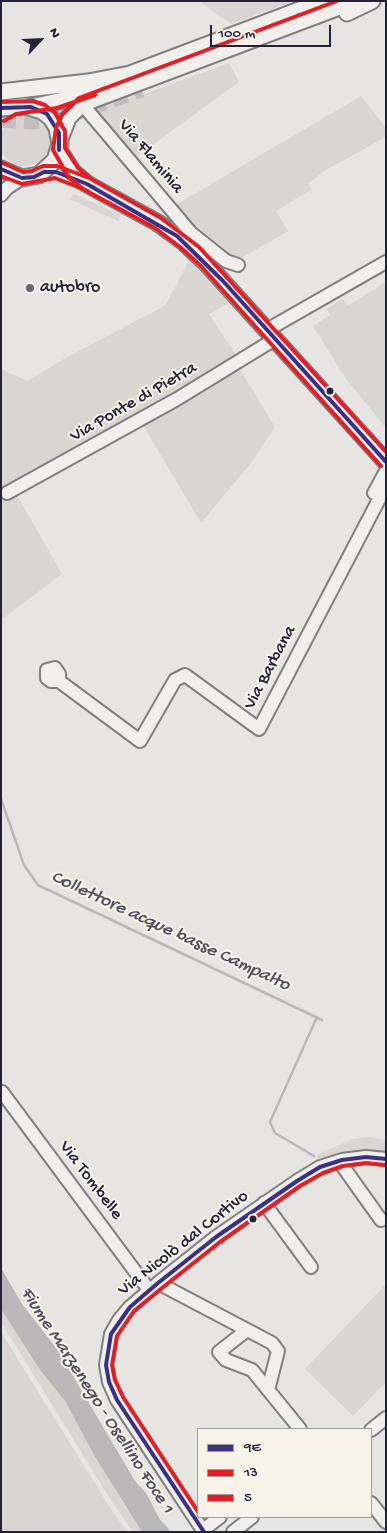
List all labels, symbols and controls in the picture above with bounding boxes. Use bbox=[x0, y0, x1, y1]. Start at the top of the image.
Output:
north arrow bbox=[15, 15, 65, 65]
scale bar bbox=[212, 15, 333, 47]
text: 100 m bbox=[218, 25, 255, 43]
text: N bbox=[44, 26, 64, 41]
street label: Via Flaminia bbox=[113, 115, 187, 199]
place label: autobro bbox=[40, 277, 100, 299]
marker: autobro bbox=[24, 282, 36, 294]
street label: Via Ponte di Pietra bbox=[67, 358, 201, 448]
unlabelled marker bbox=[325, 386, 335, 396]
street label: Via Barbana bbox=[240, 622, 302, 714]
water label: Collettore acque basse Campalto bbox=[47, 866, 293, 998]
street label: Via Tombelle bbox=[53, 1137, 127, 1225]
street label: Via Nicolò dal Cortivo bbox=[114, 1186, 254, 1302]
unlabelled marker bbox=[248, 1214, 258, 1224]
water label: Fiume Marzenego - Osellino Foce 1 bbox=[14, 1283, 178, 1519]
legend bbox=[197, 1428, 372, 1518]
text: 9E bbox=[244, 1439, 261, 1457]
text: 13 bbox=[244, 1464, 258, 1482]
text: 5 bbox=[244, 1489, 252, 1507]

